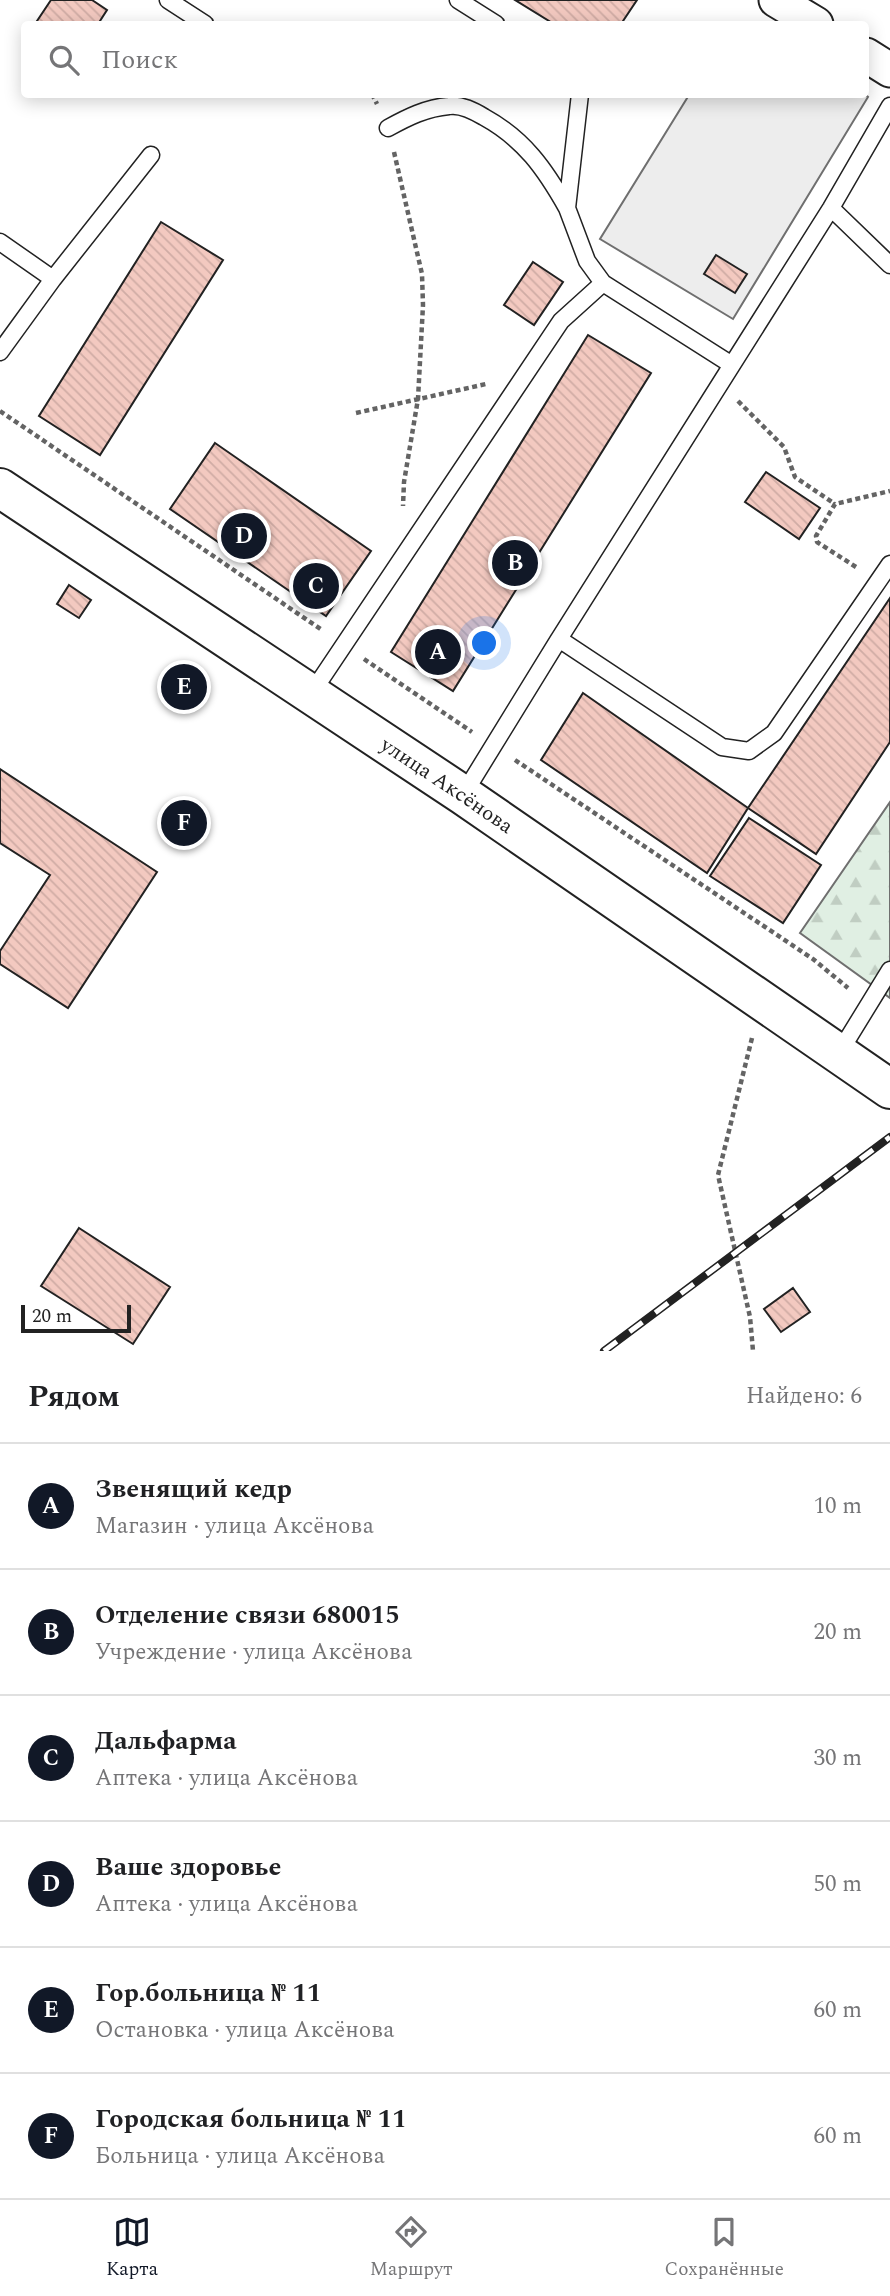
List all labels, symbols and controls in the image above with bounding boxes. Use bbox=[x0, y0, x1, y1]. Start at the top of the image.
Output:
search box bbox=[21, 21, 869, 98]
text: Поиск bbox=[101, 40, 178, 80]
icon: search bbox=[45, 41, 83, 79]
pin: D bbox=[221, 510, 267, 562]
pin: B bbox=[492, 537, 538, 589]
pin: C bbox=[293, 560, 339, 612]
pin: A bbox=[415, 626, 461, 678]
your location bbox=[467, 626, 501, 660]
pin: E bbox=[161, 661, 207, 713]
street label: улица Аксёнова bbox=[373, 729, 520, 843]
pin: F bbox=[161, 797, 207, 849]
scale bar bbox=[21, 1302, 131, 1334]
text: 20 m bbox=[32, 1302, 72, 1331]
text: Рядом bbox=[28, 1374, 120, 1420]
text: Найдено: 6 bbox=[746, 1379, 862, 1414]
text: Звенящий кедр bbox=[95, 1469, 292, 1509]
text: A bbox=[42, 1489, 60, 1524]
text: 10 m bbox=[813, 1489, 862, 1524]
text: Магазин · улица Аксёнова bbox=[95, 1509, 374, 1544]
text: Отделение связи 680015 bbox=[95, 1595, 400, 1635]
text: B bbox=[43, 1615, 59, 1650]
text: 20 m bbox=[813, 1615, 862, 1650]
text: Учреждение · улица Аксёнова bbox=[95, 1635, 412, 1670]
text: Дальфарма bbox=[95, 1721, 237, 1761]
text: C bbox=[43, 1741, 59, 1776]
text: 30 m bbox=[813, 1741, 862, 1776]
text: Аптека · улица Аксёнова bbox=[95, 1761, 358, 1796]
text: Ваше здоровье bbox=[95, 1847, 281, 1887]
text: D bbox=[42, 1867, 60, 1902]
text: 50 m bbox=[813, 1867, 862, 1902]
text: Аптека · улица Аксёнова bbox=[95, 1887, 358, 1922]
text: Гор.больница № 11 bbox=[95, 1973, 321, 2013]
text: E bbox=[43, 1993, 59, 2028]
text: 60 m bbox=[813, 1993, 862, 2028]
text: Остановка · улица Аксёнова bbox=[95, 2013, 395, 2048]
text: Городская больница № 11 bbox=[95, 2099, 407, 2139]
text: F bbox=[44, 2119, 58, 2154]
text: 60 m bbox=[813, 2119, 862, 2154]
text: Больница · улица Аксёнова bbox=[95, 2139, 385, 2174]
tab: Карта bbox=[106, 2213, 158, 2284]
tab: Маршрут bbox=[370, 2213, 453, 2284]
tab: Сохранённые bbox=[664, 2213, 784, 2284]

